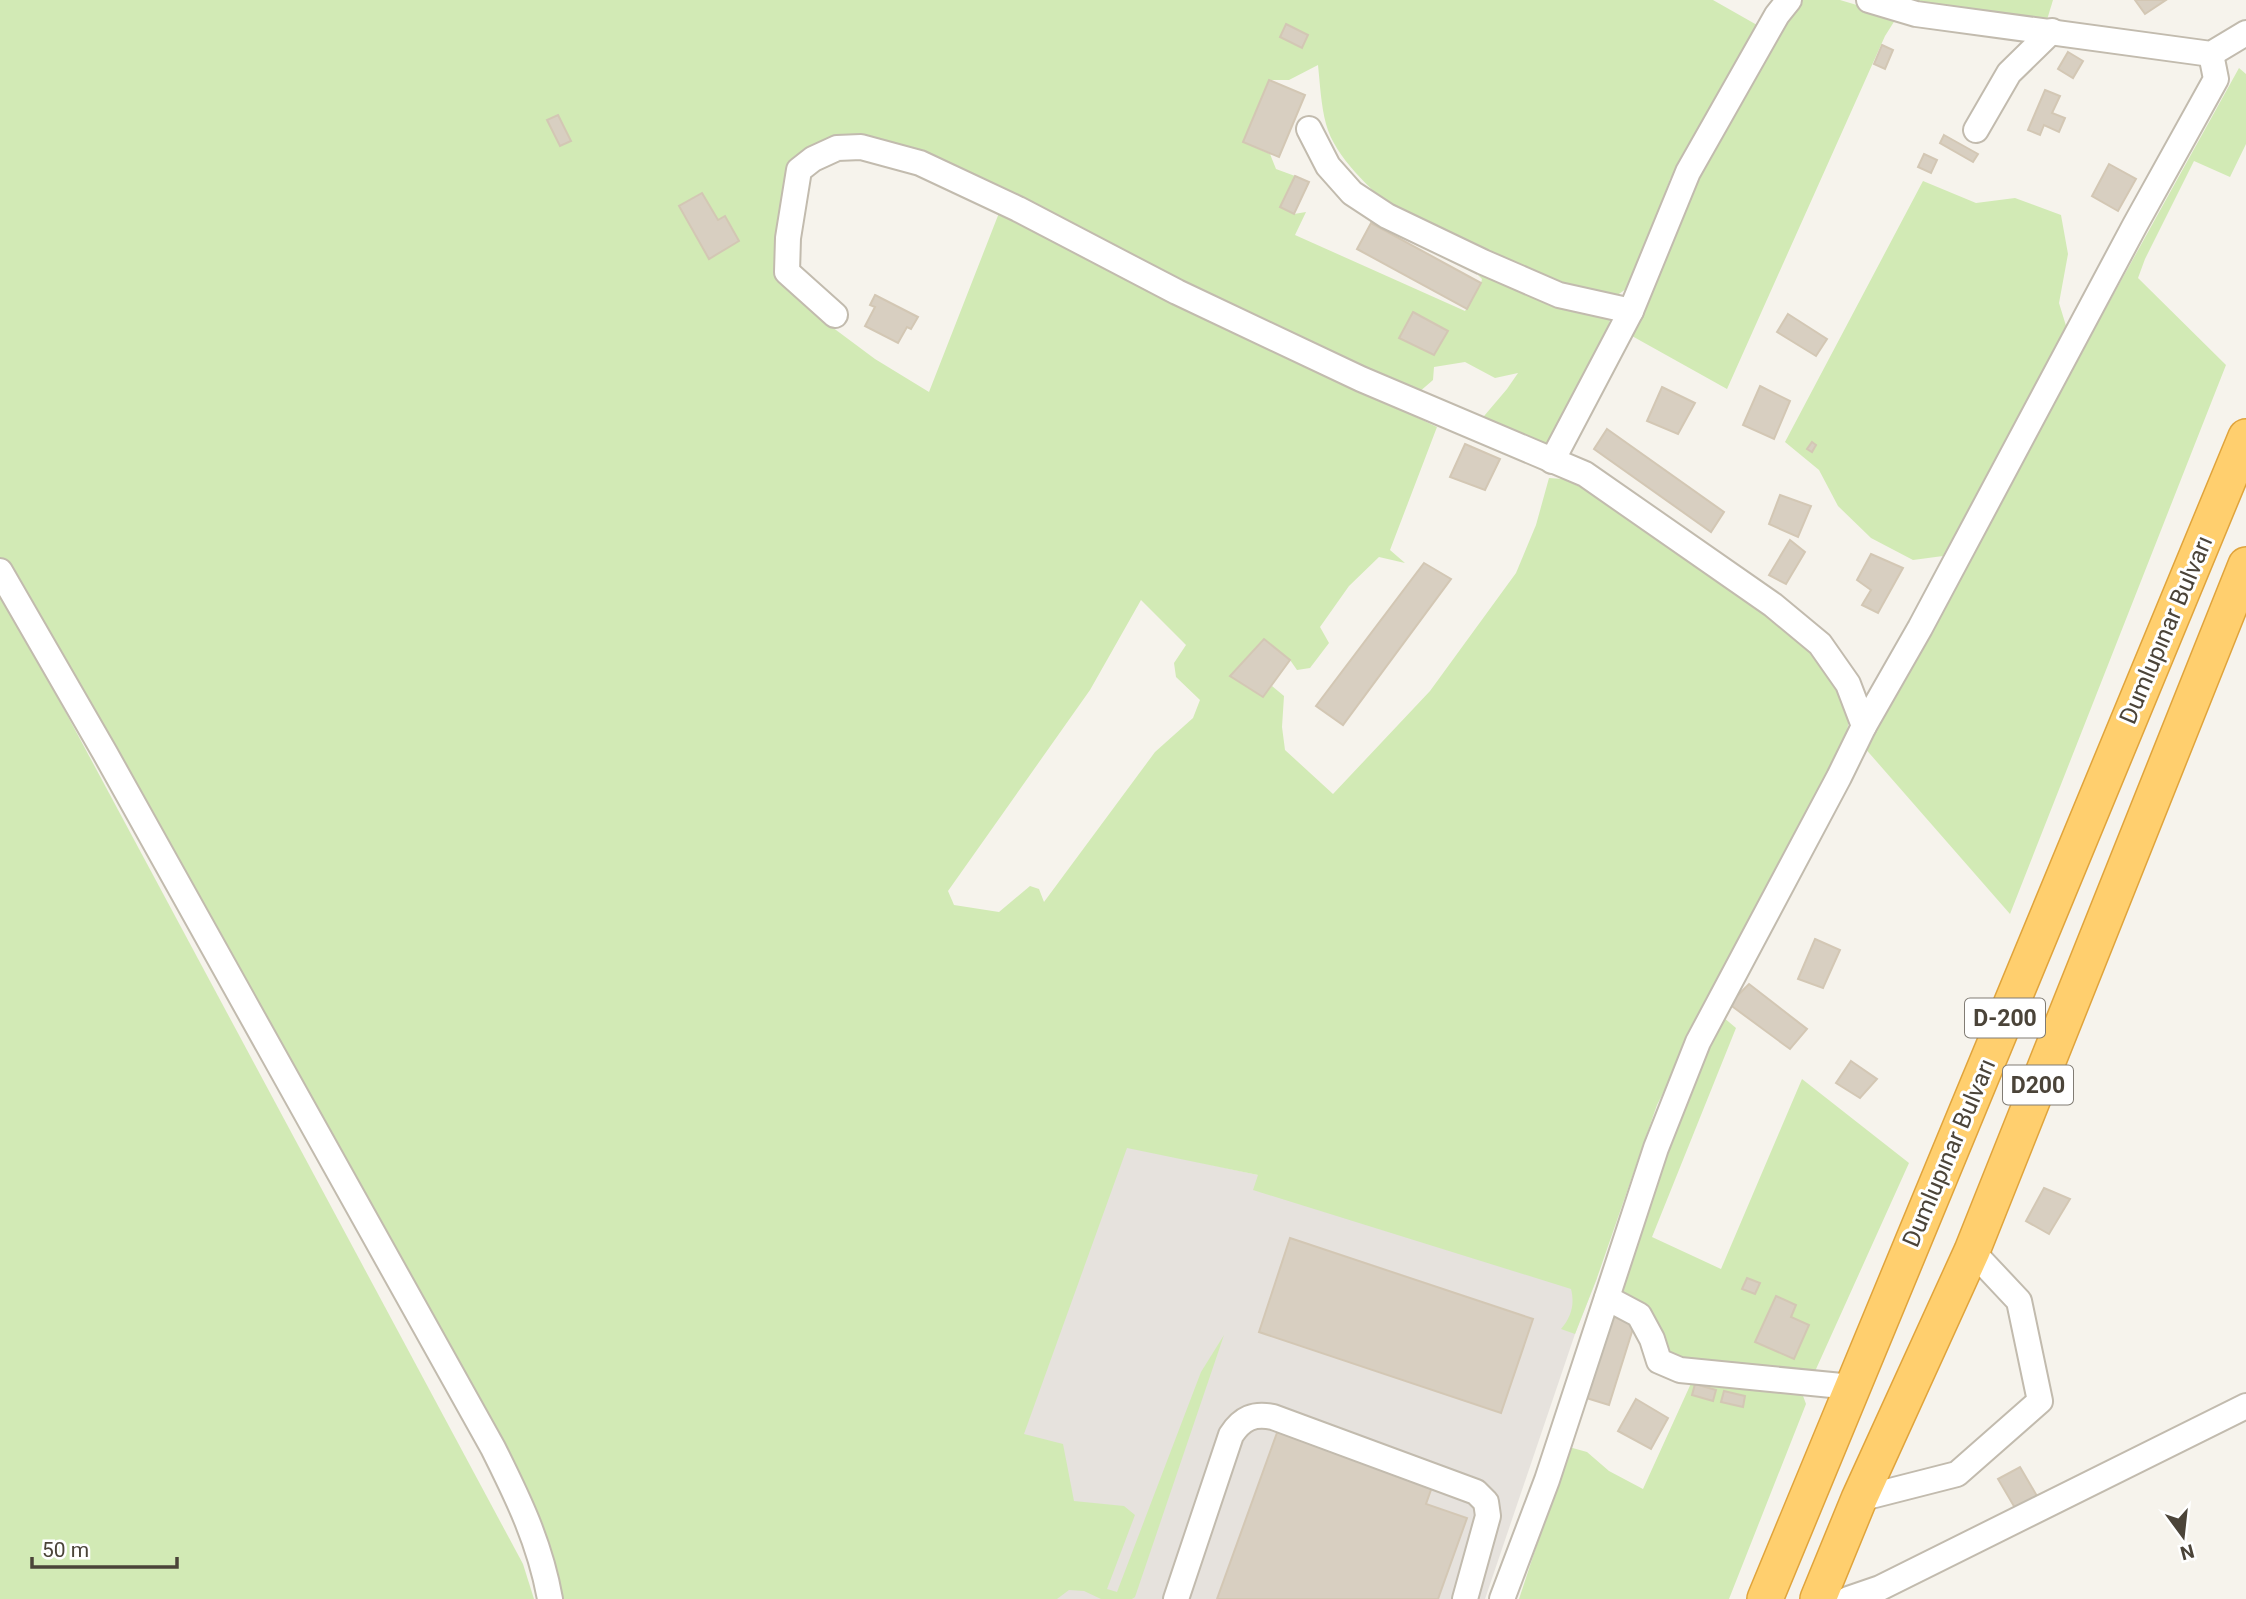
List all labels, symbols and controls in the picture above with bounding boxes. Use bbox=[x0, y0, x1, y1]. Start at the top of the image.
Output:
street label: Dumlupınar Bulvarı bbox=[2114, 532, 2218, 728]
road number: D-200 bbox=[1965, 998, 2045, 1037]
street label: Dumlupınar Bulvarı bbox=[1897, 1055, 2001, 1251]
road number: D200 bbox=[2003, 1066, 2073, 1104]
north arrow bbox=[2148, 1501, 2218, 1571]
scale bar bbox=[32, 1526, 177, 1570]
text: 50 m bbox=[42, 1538, 89, 1562]
text: N bbox=[2178, 1539, 2197, 1565]

